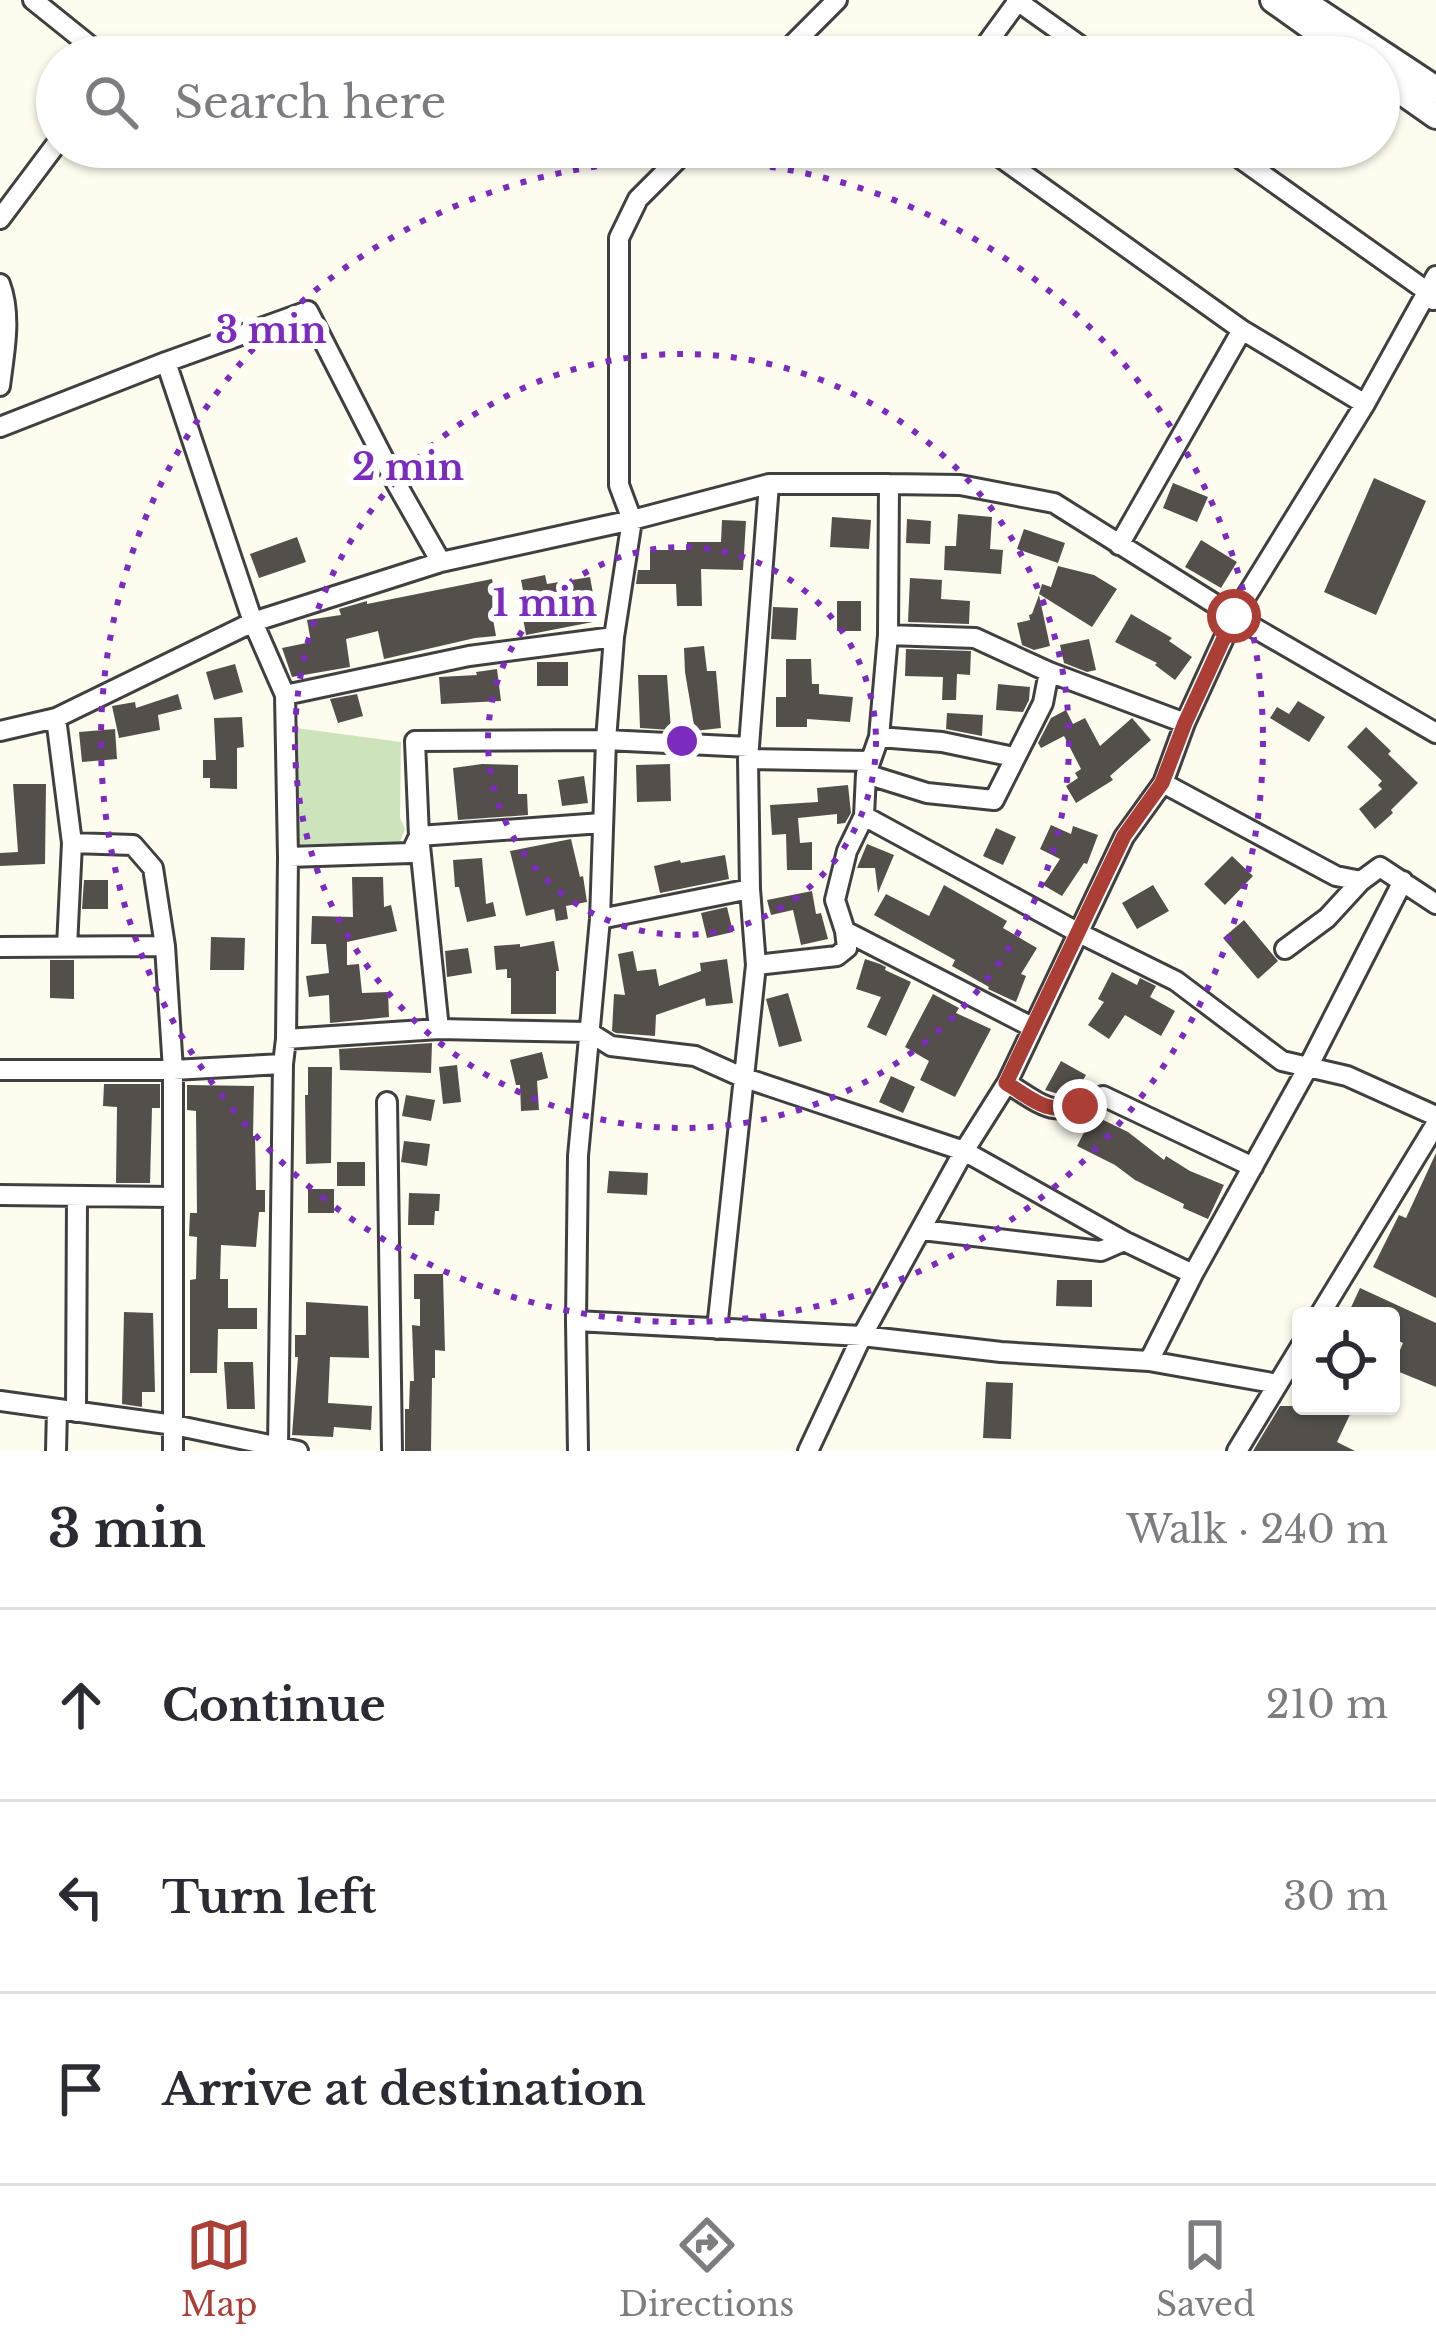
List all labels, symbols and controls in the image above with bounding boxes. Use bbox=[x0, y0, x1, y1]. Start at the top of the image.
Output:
search box bbox=[36, 36, 1400, 168]
icon: search bbox=[78, 69, 144, 135]
text: Search here bbox=[174, 74, 446, 130]
text: 3 min bbox=[215, 308, 327, 353]
text: 2 min bbox=[352, 445, 464, 490]
text: 1 min bbox=[493, 581, 597, 626]
route start bbox=[1207, 589, 1261, 643]
centre of rings bbox=[661, 720, 703, 762]
route end bbox=[1053, 1079, 1107, 1133]
map controls bbox=[1292, 1307, 1400, 1415]
button: locate bbox=[1292, 1307, 1400, 1415]
text: 3 min bbox=[48, 1498, 206, 1561]
text: Walk · 240 m bbox=[1127, 1505, 1388, 1554]
icon: ahead bbox=[48, 1672, 114, 1738]
text: Continue bbox=[162, 1677, 386, 1733]
text: 210 m bbox=[1266, 1680, 1388, 1729]
icon: left bbox=[48, 1864, 114, 1930]
text: Turn left bbox=[162, 1869, 376, 1925]
text: 30 m bbox=[1283, 1872, 1388, 1921]
icon: arrive bbox=[48, 2056, 114, 2122]
text: Arrive at destination bbox=[162, 2061, 646, 2117]
tab: Map bbox=[181, 2212, 257, 2325]
tab: Directions bbox=[619, 2212, 794, 2325]
tab: Saved bbox=[1156, 2212, 1255, 2325]

